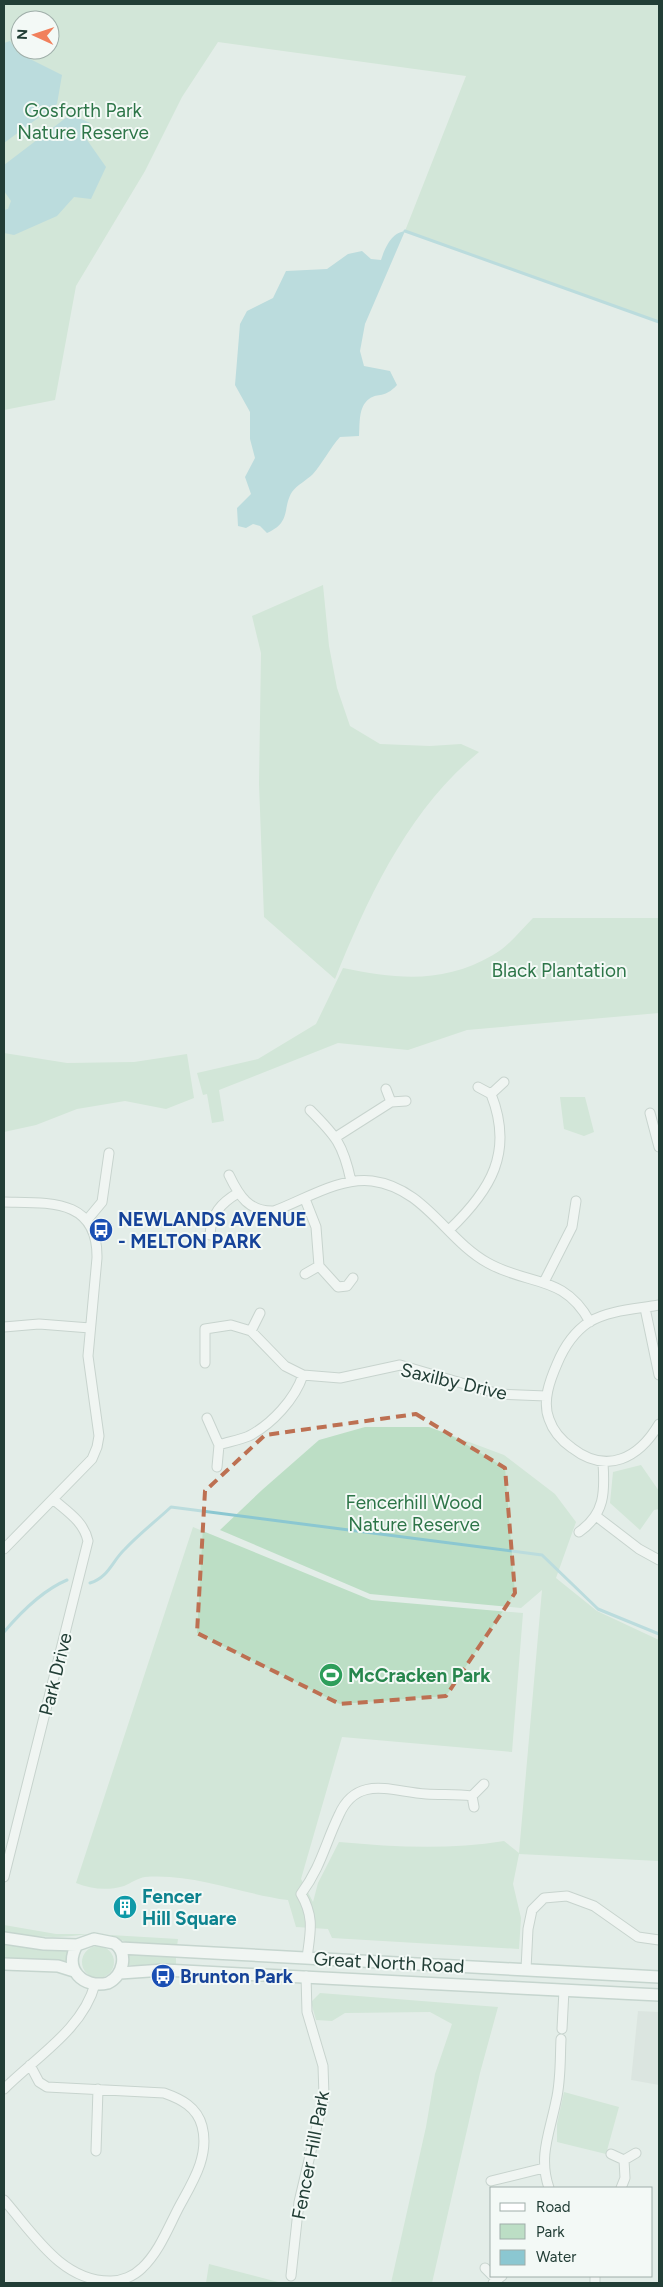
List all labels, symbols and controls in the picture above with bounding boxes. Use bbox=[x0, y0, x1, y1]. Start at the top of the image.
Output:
north arrow bbox=[10, 10, 60, 60]
text: N bbox=[14, 28, 31, 40]
park label: Gosforth Park Nature Reserve bbox=[17, 99, 149, 144]
park label: Black Plantation bbox=[491, 959, 627, 982]
place label: NEWLANDS AVENUE - MELTON PARK bbox=[118, 1208, 307, 1253]
bus stop icon: NEWLANDS AVENUE - MELTON PARK bbox=[88, 1217, 114, 1243]
street label: Saxilby Drive bbox=[398, 1358, 509, 1405]
park label: Fencerhill Wood Nature Reserve bbox=[346, 1491, 482, 1536]
street label: Park Drive bbox=[34, 1630, 77, 1718]
sports icon: McCracken Park bbox=[318, 1662, 344, 1688]
place label: McCracken Park bbox=[348, 1664, 491, 1687]
place label: Fencer Hill Square bbox=[142, 1885, 237, 1930]
building icon: Fencer Hill Square bbox=[112, 1894, 138, 1920]
street label: Great North Road bbox=[313, 1947, 465, 1978]
bus stop icon: Brunton Park bbox=[150, 1963, 176, 1989]
place label: Brunton Park bbox=[180, 1965, 294, 1988]
street label: Fencer Hill Park bbox=[287, 2088, 334, 2222]
legend bbox=[490, 2187, 653, 2277]
text: Road bbox=[536, 2198, 571, 2216]
text: Park bbox=[536, 2223, 565, 2241]
text: Water bbox=[536, 2248, 576, 2266]

